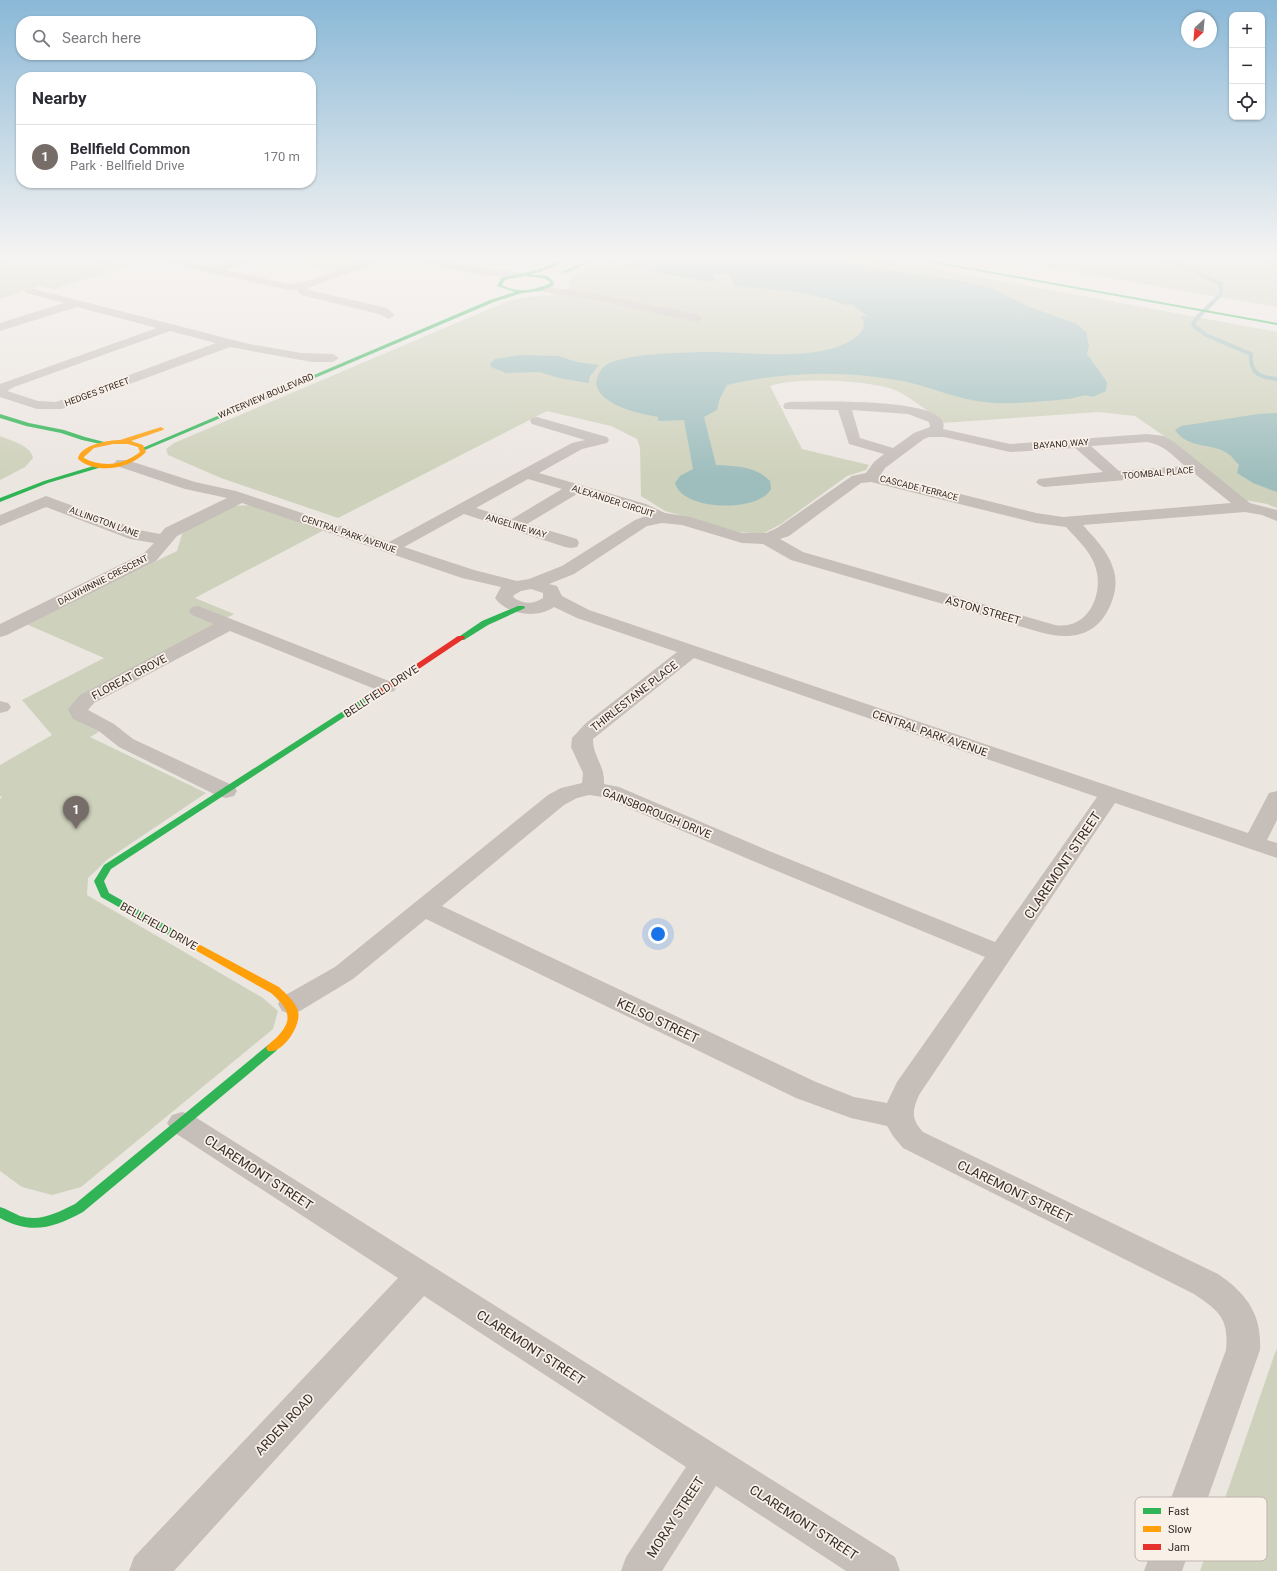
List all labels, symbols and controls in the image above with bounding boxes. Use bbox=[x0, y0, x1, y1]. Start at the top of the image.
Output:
north arrow bbox=[1181, 12, 1217, 48]
map controls bbox=[1229, 12, 1265, 120]
button: + bbox=[1229, 12, 1265, 48]
search box bbox=[16, 16, 316, 60]
icon: search bbox=[30, 27, 52, 49]
text: Search here bbox=[62, 29, 141, 47]
button: − bbox=[1229, 48, 1265, 84]
button: locate bbox=[1229, 84, 1265, 120]
text: Nearby bbox=[32, 88, 87, 108]
text: Bellfield Common bbox=[70, 140, 190, 158]
text: 1 bbox=[41, 149, 49, 164]
text: 170 m bbox=[263, 149, 300, 164]
text: Park · Bellfield Drive bbox=[70, 158, 184, 173]
street label: WATERVIEW BOULEVARD bbox=[217, 371, 315, 421]
street label: HEDGES STREET bbox=[63, 375, 131, 408]
street label: BAYANO WAY bbox=[1033, 437, 1090, 451]
street label: TOOMBAL PLACE bbox=[1122, 465, 1194, 481]
street label: CASCADE TERRACE bbox=[879, 473, 959, 503]
street label: ALEXANDER CIRCUIT bbox=[571, 483, 656, 519]
street label: ALLINGTON LANE bbox=[68, 505, 140, 539]
street label: ANGELINE WAY bbox=[484, 512, 548, 540]
street label: CENTRAL PARK AVENUE bbox=[300, 513, 398, 555]
street label: DALWHINNIE CRESCENT bbox=[56, 553, 150, 607]
street label: ASTON STREET bbox=[944, 594, 1022, 628]
street label: FLOREAT GROVE bbox=[90, 652, 169, 703]
street label: THIRLESTANE PLACE bbox=[588, 658, 680, 734]
street label: BELLFIELD DRIVE bbox=[341, 662, 421, 720]
street label: CENTRAL PARK AVENUE bbox=[870, 708, 989, 759]
street label: GAINSBOROUGH DRIVE bbox=[600, 786, 713, 841]
pin: 1 bbox=[63, 796, 89, 829]
street label: CLAREMONT STREET bbox=[1021, 809, 1104, 922]
street label: BELLFIELD DRIVE bbox=[118, 900, 200, 953]
your location bbox=[648, 924, 668, 944]
street label: KELSO STREET bbox=[614, 995, 701, 1046]
street label: CLAREMONT STREET bbox=[202, 1132, 316, 1213]
street label: CLAREMONT STREET bbox=[955, 1157, 1075, 1226]
street label: CLAREMONT STREET bbox=[474, 1307, 588, 1388]
street label: ARDEN ROAD bbox=[252, 1390, 317, 1458]
street label: MORAY STREET bbox=[644, 1474, 707, 1561]
street label: CLAREMONT STREET bbox=[747, 1482, 861, 1563]
legend bbox=[1135, 1497, 1267, 1561]
text: Fast bbox=[1168, 1505, 1190, 1518]
text: Slow bbox=[1168, 1523, 1192, 1536]
text: Jam bbox=[1168, 1541, 1190, 1554]

